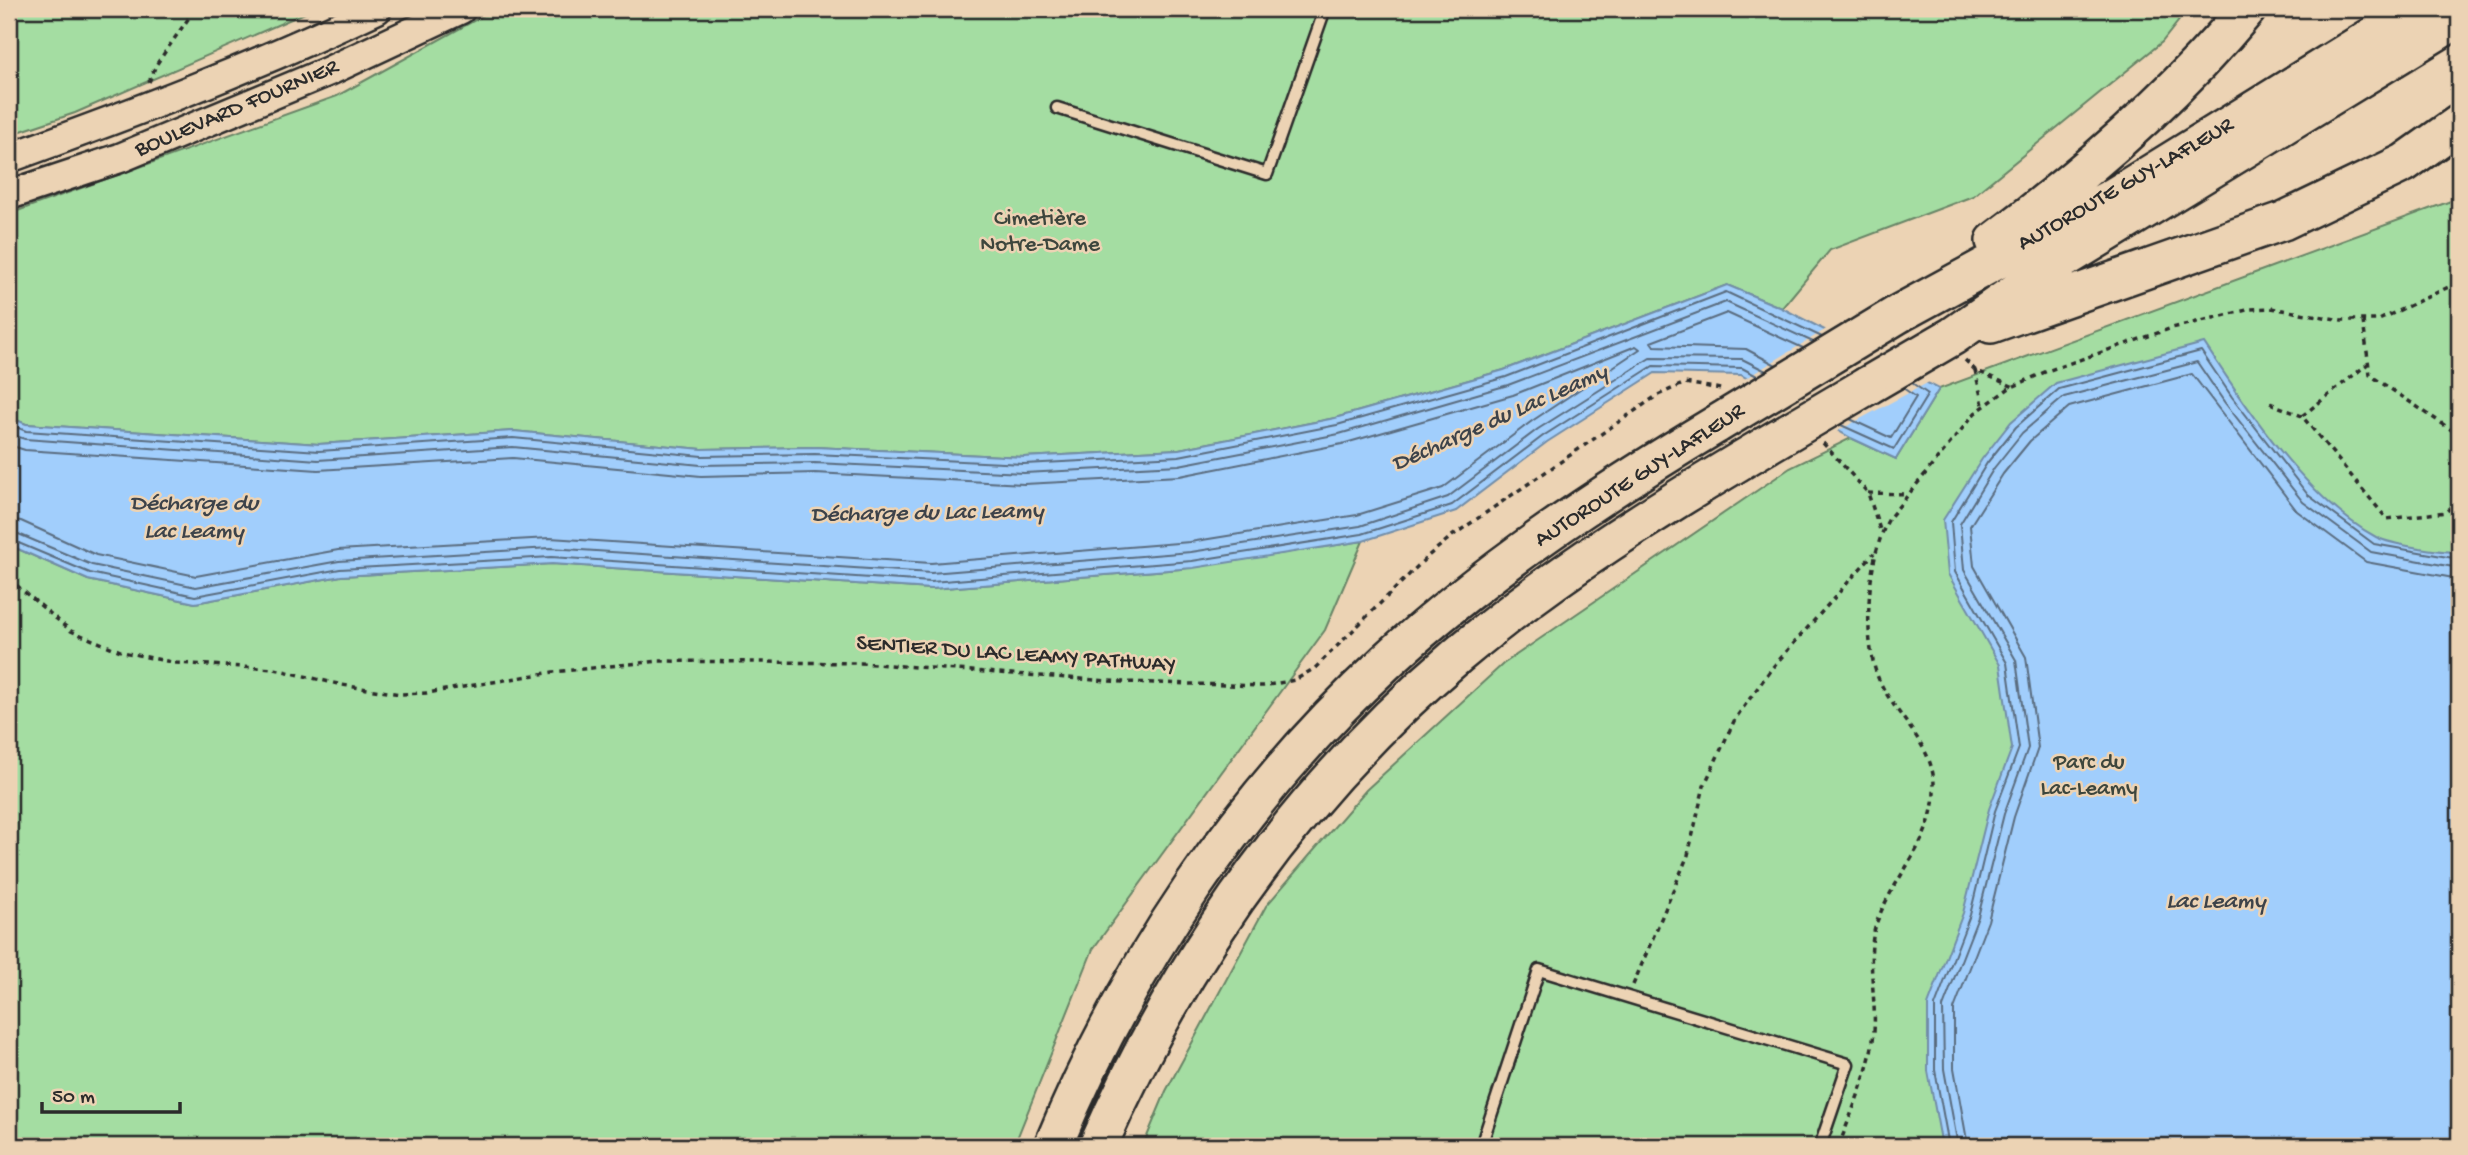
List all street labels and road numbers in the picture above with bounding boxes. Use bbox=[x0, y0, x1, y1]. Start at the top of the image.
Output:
street label: BOULEVARD FOURNIER bbox=[130, 54, 344, 164]
street label: AUTOROUTE GUY-LAFLEUR bbox=[2013, 112, 2240, 258]
street label: AUTOROUTE GUY-LAFLEUR bbox=[1530, 397, 1751, 554]
street label: SENTIER DU LAC LEAMY PATHWAY bbox=[855, 630, 1177, 680]

